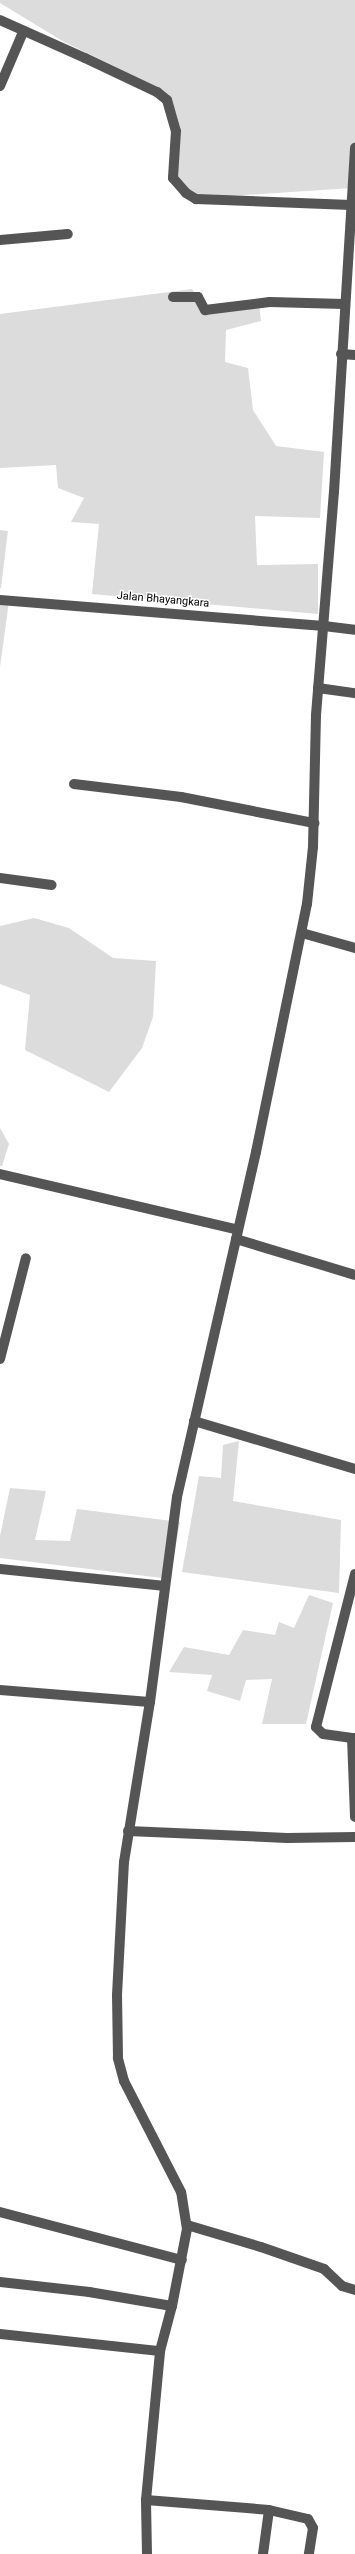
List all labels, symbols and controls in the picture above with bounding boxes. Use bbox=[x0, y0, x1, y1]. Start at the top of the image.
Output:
street label: Jalan Bhayangkara bbox=[116, 589, 210, 611]

